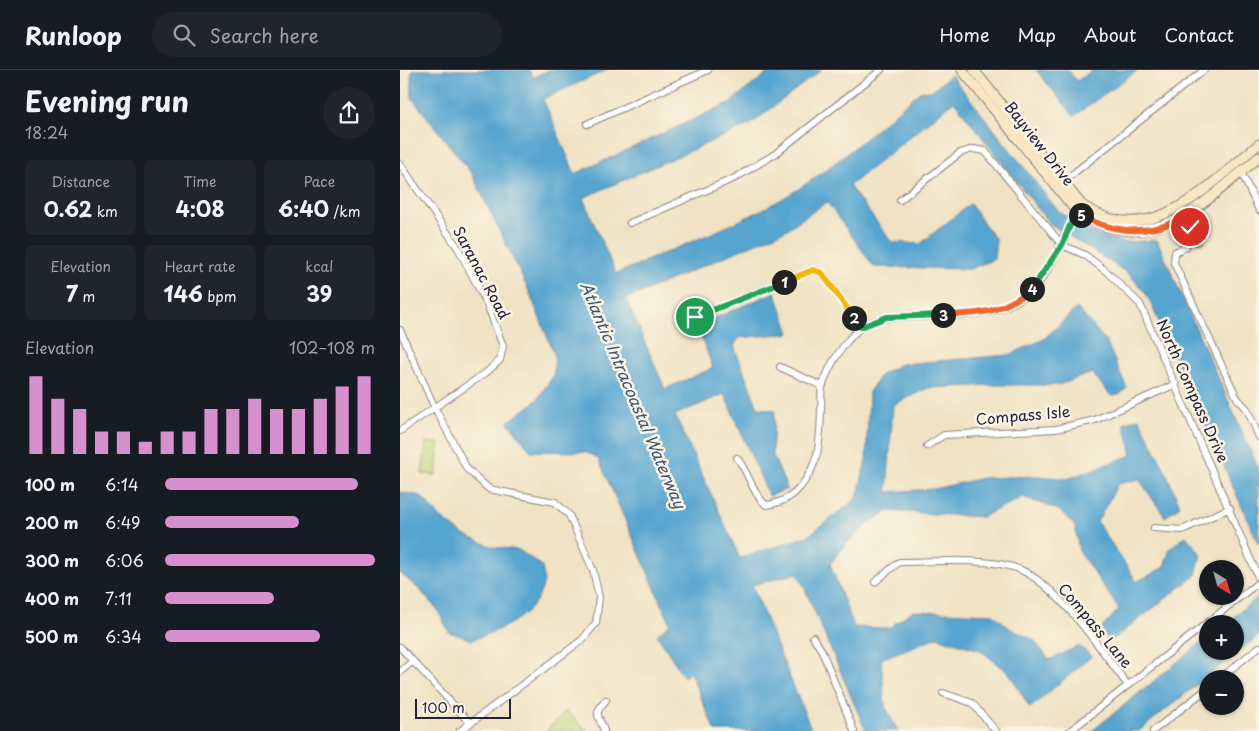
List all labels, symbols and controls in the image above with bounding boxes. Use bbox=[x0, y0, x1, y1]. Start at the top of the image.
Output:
search box bbox=[152, 12, 502, 57]
text: Runloop bbox=[25, 17, 122, 53]
icon: search bbox=[170, 21, 198, 49]
text: Search here bbox=[210, 21, 318, 49]
text: Home bbox=[939, 21, 989, 48]
text: Map bbox=[1017, 21, 1056, 48]
text: About bbox=[1084, 21, 1136, 48]
text: Contact bbox=[1164, 21, 1234, 48]
text: Evening run bbox=[25, 79, 189, 122]
button: share bbox=[323, 87, 375, 139]
street label: Bayview Drive bbox=[1000, 96, 1081, 190]
text: 18:24 bbox=[25, 120, 68, 144]
text: Distance bbox=[51, 171, 110, 192]
text: Time bbox=[183, 171, 217, 192]
text: Pace bbox=[304, 171, 335, 192]
text: 0.62 bbox=[43, 192, 92, 224]
text: 4:08 bbox=[175, 192, 225, 224]
text: 6:40 bbox=[278, 192, 329, 224]
text: km bbox=[92, 201, 118, 222]
text: /km bbox=[329, 201, 360, 222]
pin: 5 bbox=[1068, 202, 1094, 228]
text: 5 bbox=[1077, 205, 1086, 226]
pin bbox=[1169, 206, 1211, 248]
icon: check bbox=[1176, 213, 1204, 241]
street label: Saranac Road bbox=[448, 222, 517, 323]
text: Elevation bbox=[50, 256, 111, 277]
text: Heart rate bbox=[165, 256, 235, 277]
text: kcal bbox=[305, 256, 333, 277]
pin: 1 bbox=[772, 270, 796, 294]
text: 1 bbox=[781, 272, 788, 293]
pin: 4 bbox=[1020, 276, 1044, 302]
text: 7 bbox=[66, 277, 78, 309]
text: 146 bbox=[163, 277, 203, 309]
text: 39 bbox=[306, 277, 332, 309]
water label: Atlantic Intracoastal Waterway bbox=[575, 278, 693, 513]
text: 4 bbox=[1028, 279, 1037, 300]
text: m bbox=[78, 286, 95, 307]
text: bpm bbox=[203, 286, 236, 307]
pin bbox=[674, 296, 716, 338]
pin: 3 bbox=[930, 302, 956, 328]
icon: arrive bbox=[681, 303, 709, 331]
text: 3 bbox=[939, 305, 948, 326]
pin: 2 bbox=[842, 306, 866, 330]
text: 2 bbox=[850, 308, 859, 329]
street label: North Compass Drive bbox=[1151, 315, 1235, 466]
text: Elevation bbox=[25, 335, 94, 359]
text: 102–108 m bbox=[289, 335, 375, 359]
street label: Compass Isle bbox=[975, 399, 1071, 430]
text: 100 m bbox=[25, 472, 75, 496]
text: 6:14 bbox=[105, 472, 139, 496]
text: 200 m bbox=[25, 510, 79, 534]
text: 6:49 bbox=[105, 510, 140, 534]
text: 300 m bbox=[25, 548, 79, 572]
text: 6:06 bbox=[105, 548, 144, 572]
north arrow bbox=[1199, 560, 1244, 605]
map controls bbox=[1199, 560, 1244, 715]
street label: Compass Lane bbox=[1054, 577, 1139, 673]
text: 400 m bbox=[25, 586, 79, 610]
text: 7:11 bbox=[105, 586, 132, 610]
button: + bbox=[1199, 615, 1244, 660]
text: 500 m bbox=[25, 624, 78, 648]
text: 6:34 bbox=[105, 624, 142, 648]
button: − bbox=[1199, 670, 1244, 715]
scale bar bbox=[415, 696, 511, 719]
text: 100 m bbox=[422, 697, 465, 718]

